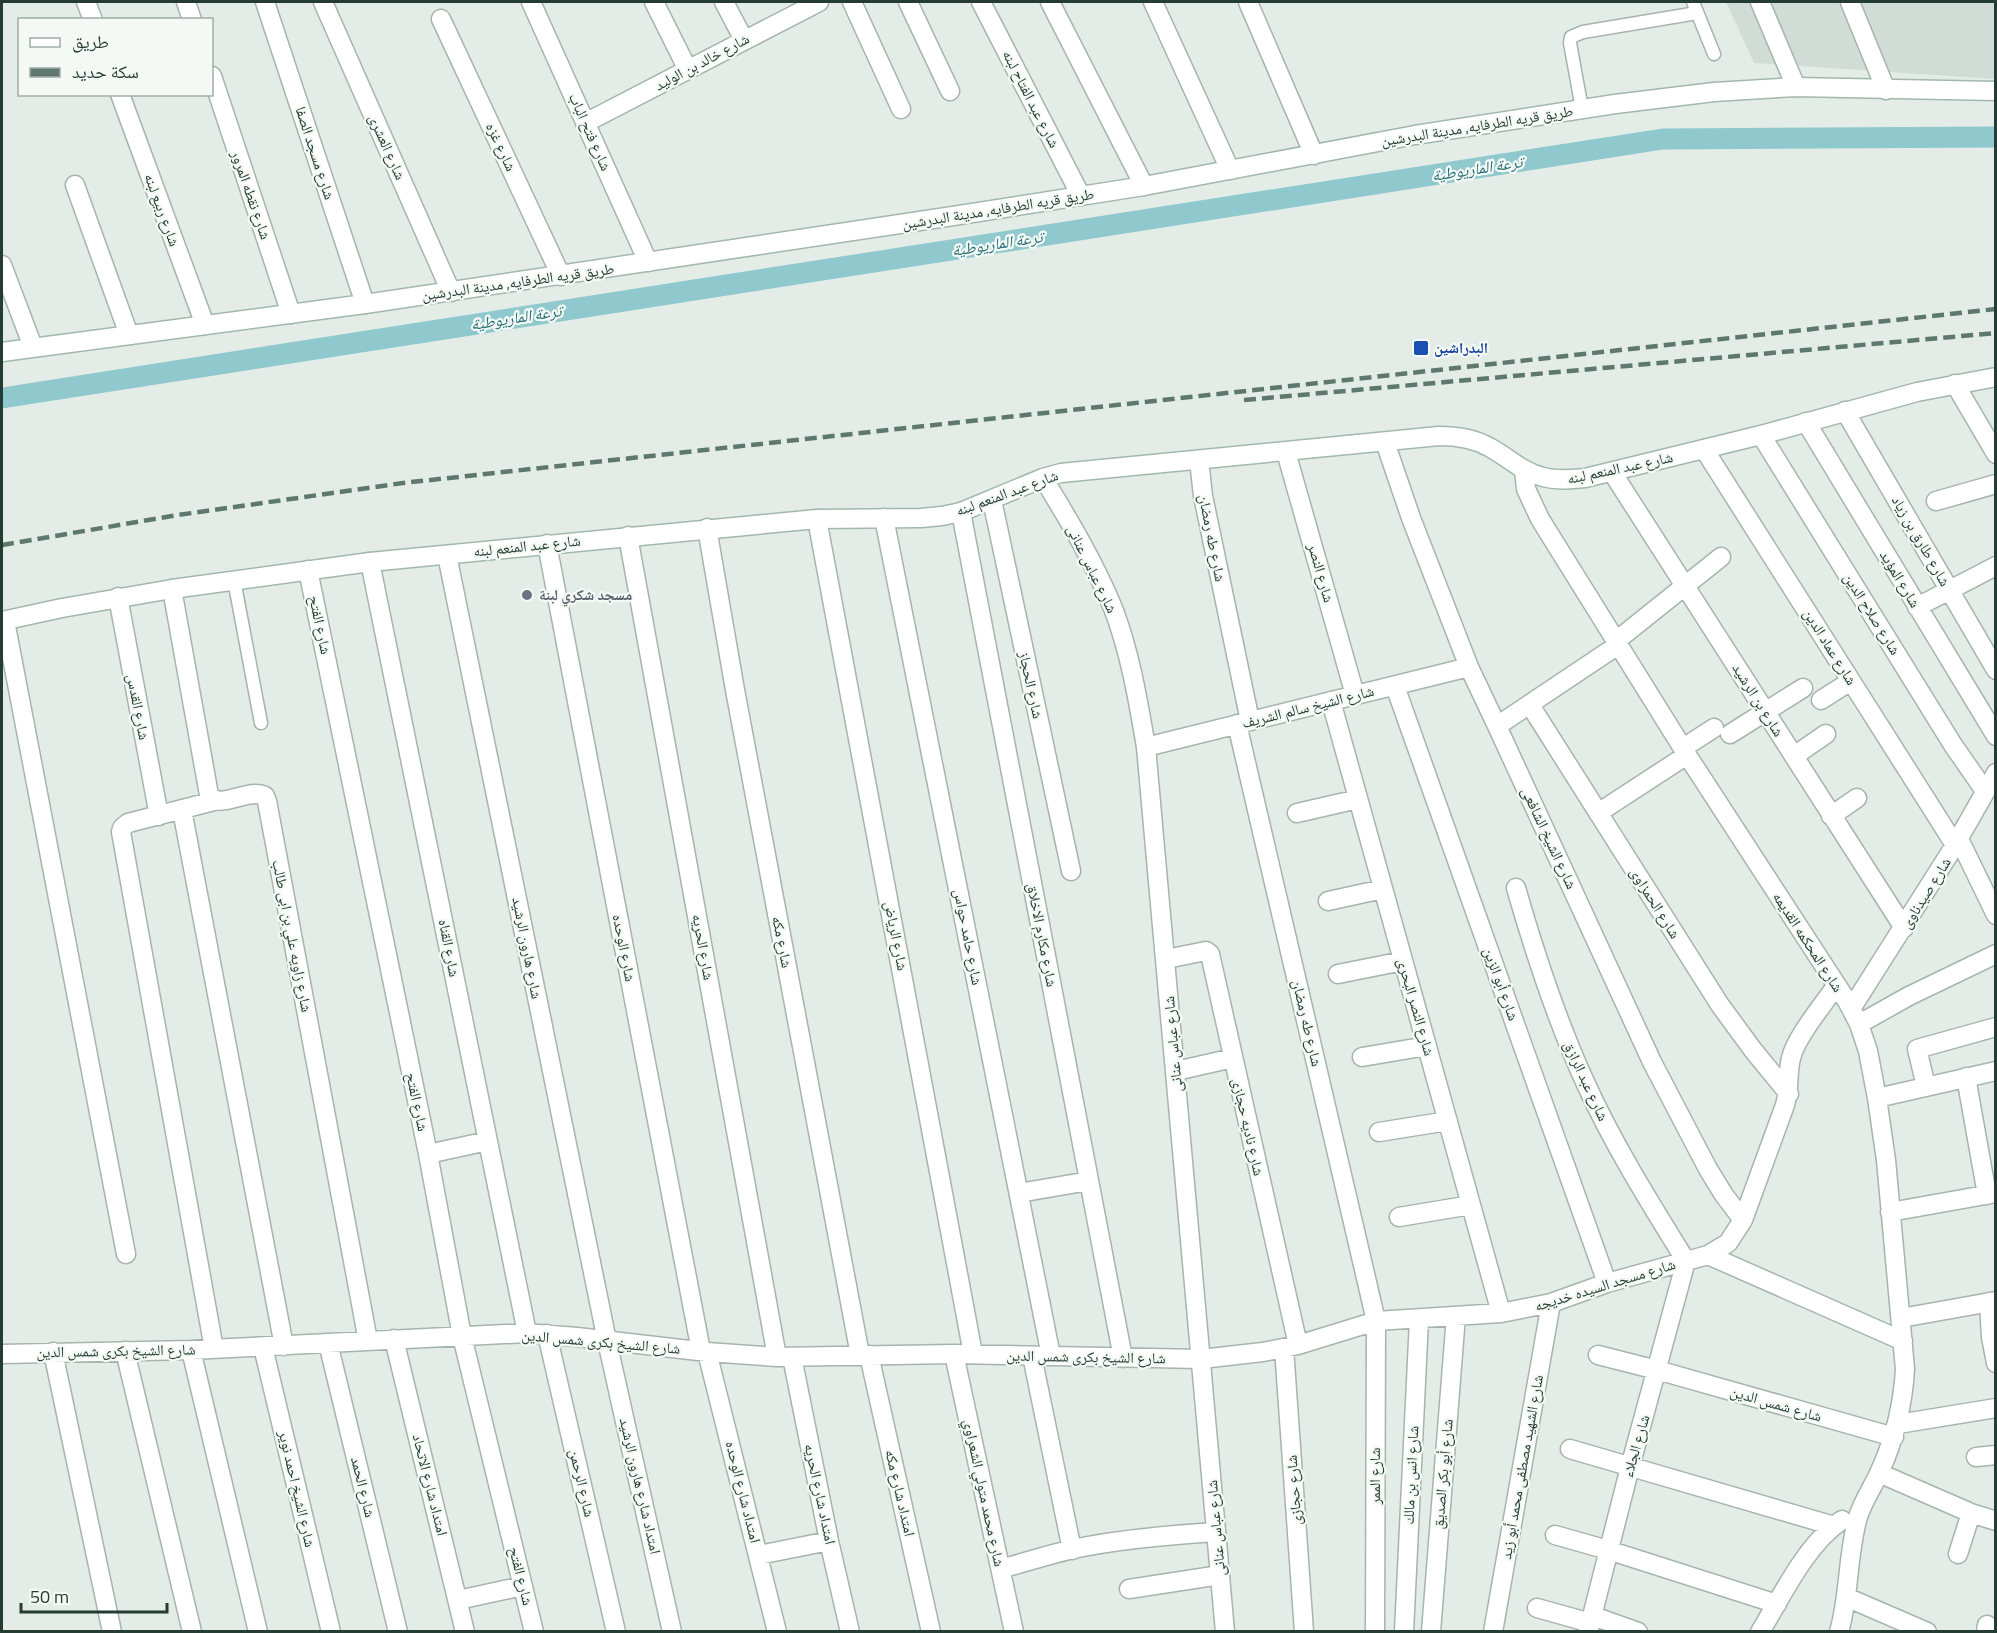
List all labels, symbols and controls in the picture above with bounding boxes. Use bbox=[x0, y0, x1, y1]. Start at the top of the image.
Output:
legend bbox=[18, 18, 213, 96]
street label: شارع خالد بن الوليد bbox=[650, 27, 753, 96]
text: طريق bbox=[72, 28, 109, 55]
street label: شارع عبد الفتاح لبنه bbox=[997, 46, 1066, 152]
text: سكة حديد bbox=[72, 58, 139, 85]
street label: شارع فتح الباب bbox=[563, 89, 618, 175]
street label: طريق قريه الطرفايه, مدينة البدرشين bbox=[1379, 99, 1575, 152]
street label: شارع مسجد الصفا bbox=[290, 103, 341, 203]
street label: شارع العشرى bbox=[363, 110, 412, 184]
street label: شارع غزه bbox=[480, 119, 523, 175]
street label: شارع نقطه المرور bbox=[225, 146, 278, 243]
water label: ترعة الماريوطية bbox=[1430, 148, 1527, 187]
street label: شارع ربيع لبنه bbox=[139, 170, 186, 250]
street label: طريق قريه الطرفايه, مدينة البدرشين bbox=[900, 182, 1096, 235]
water label: ترعة الماريوطية bbox=[950, 223, 1047, 262]
street label: طريق قريه الطرفايه, مدينة البدرشين bbox=[420, 257, 616, 306]
water label: ترعة الماريوطية bbox=[469, 297, 566, 336]
place label: البدراشين bbox=[1434, 336, 1488, 359]
marker: البدراشين bbox=[1412, 339, 1430, 357]
street label: شارع عبد المنعم لبنه bbox=[1565, 445, 1675, 490]
street label: شارع عبد المنعم لبنه bbox=[952, 463, 1061, 522]
street label: شارع طارق بن زياد bbox=[1886, 491, 1957, 591]
street label: شارع طه رمضان bbox=[1193, 492, 1232, 584]
street label: شارع عباس عنانى bbox=[1061, 520, 1124, 617]
street label: شارع عبد المنعم لبنه bbox=[472, 528, 582, 563]
street label: شارع النصر bbox=[1302, 540, 1341, 605]
street label: شارع المؤيد bbox=[1874, 545, 1927, 612]
street label: شارع صلاح الدين bbox=[1838, 568, 1907, 660]
place label: مسجد شكري لبنة bbox=[539, 583, 632, 607]
marker: مسجد شكري لبنة bbox=[520, 588, 534, 602]
street label: شارع الفتح bbox=[303, 593, 338, 657]
street label: شارع عماد الدين bbox=[1798, 604, 1863, 690]
street label: شارع الحجاز bbox=[1013, 648, 1050, 721]
street label: شارع بن الرشيد bbox=[1727, 658, 1790, 741]
street label: شارع القدس bbox=[121, 672, 156, 742]
street label: شارع الشيخ سالم الشريف bbox=[1239, 679, 1376, 734]
street label: شارع الشيخ الشافعى bbox=[1516, 783, 1583, 893]
street label: شارع صيدناوى bbox=[1895, 852, 1957, 933]
street label: شارع زاويه علي بن ابى طالب bbox=[266, 858, 319, 1014]
street label: شارع الحمزاوى bbox=[1624, 862, 1687, 943]
street label: شارع مكارم الاخلاق bbox=[1021, 881, 1064, 989]
street label: شارع حامد حواس bbox=[948, 887, 989, 987]
street label: شارع المحكمه القديمه bbox=[1767, 887, 1850, 997]
street label: شارع هارون الرشيد bbox=[506, 895, 549, 1001]
street label: شارع الرياض bbox=[879, 899, 914, 973]
street label: شارع الوحده bbox=[607, 912, 642, 984]
street label: شارع الحريه bbox=[686, 912, 721, 982]
street label: شارع مكه bbox=[766, 914, 799, 970]
street label: شارع القناه bbox=[433, 917, 466, 979]
street label: شارع أبو الزين bbox=[1478, 944, 1525, 1024]
street label: شارع النصر البحرى bbox=[1392, 955, 1441, 1058]
street label: شارع طه رمضان bbox=[1286, 977, 1329, 1069]
street label: شارع عباس عنانى bbox=[1157, 995, 1188, 1093]
street label: شارع عبد الرازق bbox=[1558, 1037, 1615, 1125]
street label: شارع الفتح bbox=[400, 1070, 435, 1134]
street label: شارع ناديه حجازى bbox=[1226, 1076, 1271, 1178]
street label: شارع مسجد السيده خديجه bbox=[1532, 1252, 1678, 1317]
street label: شارع الشيخ بكرى شمس الدين bbox=[521, 1323, 681, 1360]
street label: شارع الشيخ بكرى شمس الدين bbox=[36, 1338, 196, 1363]
street label: شارع الشيخ بكرى شمس الدين bbox=[1006, 1344, 1166, 1369]
street label: شارع الشهيد مصطفى محمد أبو زيد bbox=[1494, 1373, 1549, 1561]
street label: شارع شمس الدين bbox=[1728, 1379, 1825, 1428]
street label: شارع الجلاء bbox=[1616, 1412, 1655, 1480]
street label: امتداد شارع هارون الرشيد bbox=[614, 1415, 667, 1556]
street label: شارع محمد متولي الشعراوي bbox=[957, 1417, 1011, 1569]
street label: شارع أبو بكر الصديق bbox=[1426, 1418, 1459, 1530]
street label: شارع انس بن مالك bbox=[1396, 1425, 1425, 1525]
street label: شارع الشيخ احمد نوير bbox=[273, 1427, 322, 1550]
street label: امتداد شارع الاتحاد bbox=[407, 1431, 454, 1538]
street label: امتداد شارع الوحده bbox=[720, 1438, 767, 1545]
street label: امتداد شارع الحريه bbox=[799, 1441, 842, 1546]
street label: شارع الرحمن bbox=[564, 1447, 601, 1519]
street label: امتداد شارع مكه bbox=[879, 1447, 922, 1539]
street label: شارع الممر bbox=[1363, 1447, 1386, 1506]
street label: شارع الحمد bbox=[345, 1454, 382, 1520]
street label: شارع حجازى bbox=[1280, 1454, 1307, 1526]
street label: شارع عباس عنانى bbox=[1200, 1479, 1231, 1577]
street label: شارع الفتح bbox=[503, 1544, 540, 1608]
scale bar bbox=[21, 1576, 166, 1614]
text: 50 m bbox=[30, 1583, 69, 1610]

